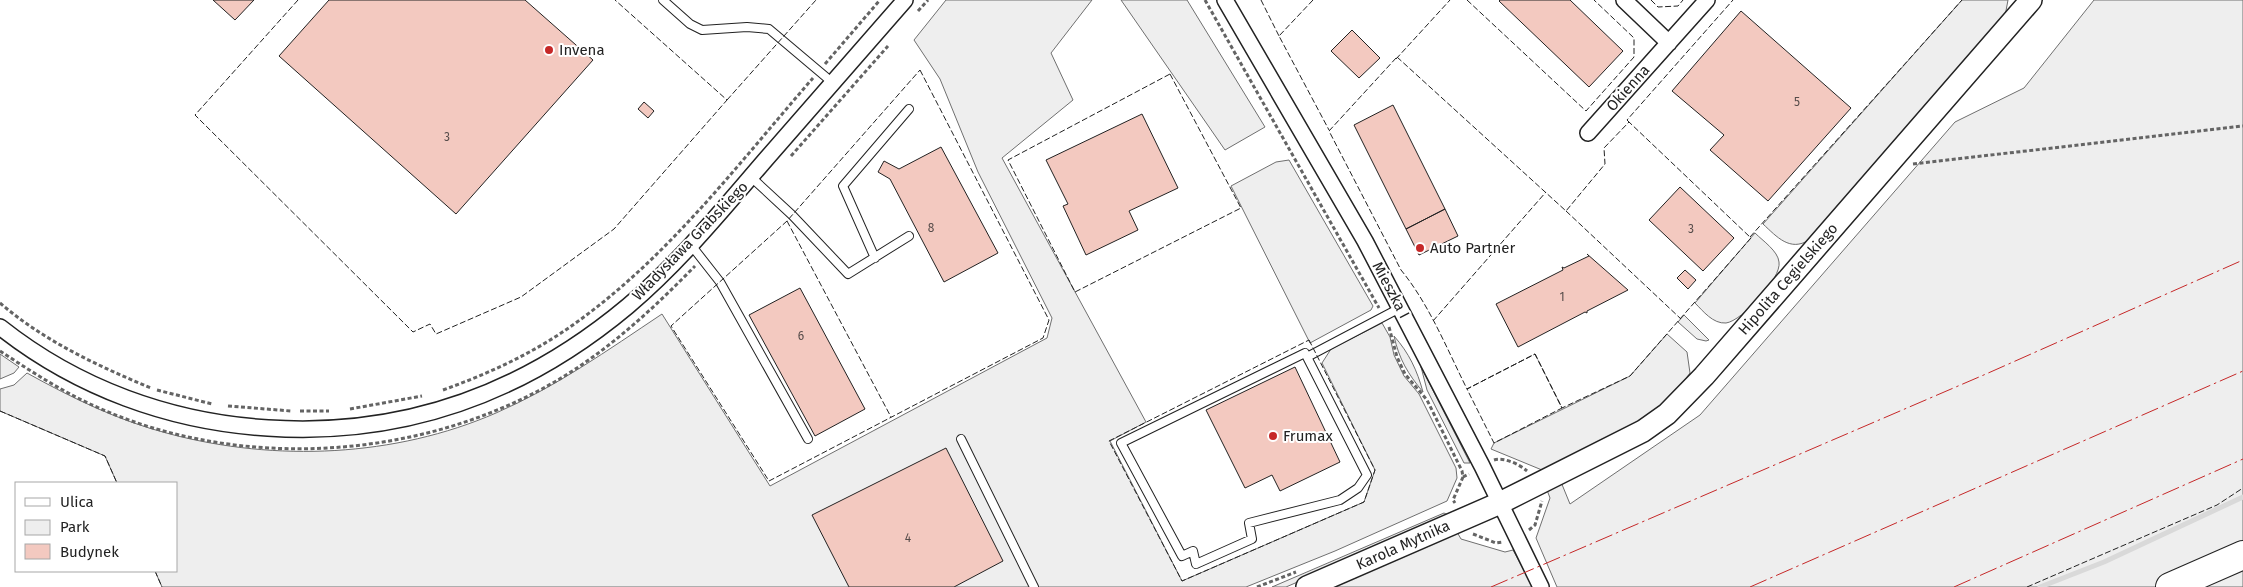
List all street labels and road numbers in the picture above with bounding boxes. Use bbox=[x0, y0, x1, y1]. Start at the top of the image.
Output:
street label: Okienna bbox=[1603, 61, 1653, 115]
street label: Władysława Grabskiego bbox=[628, 178, 752, 304]
street label: Hipolita Cegielskiego bbox=[1734, 219, 1842, 339]
street label: Mieszka I bbox=[1369, 259, 1413, 321]
street label: Karola Mytnika bbox=[1353, 516, 1453, 574]

